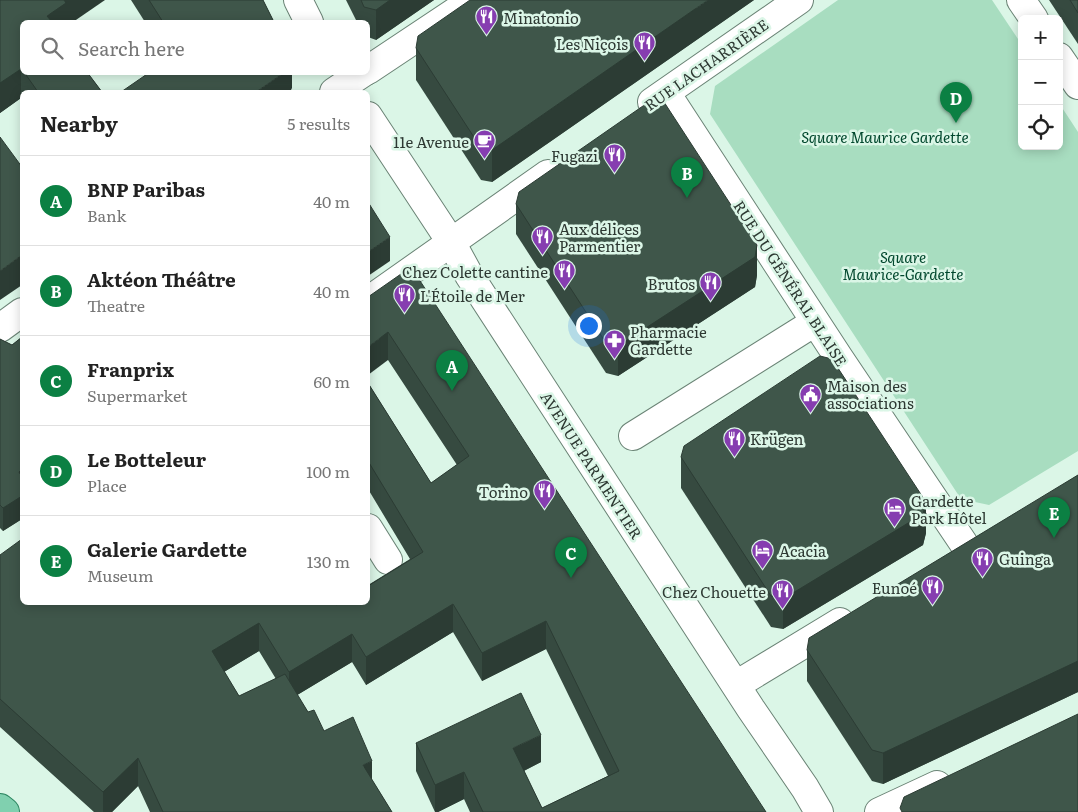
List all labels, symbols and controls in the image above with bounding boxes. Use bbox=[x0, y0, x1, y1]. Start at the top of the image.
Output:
restaurant icon: Minatonio bbox=[475, 5, 499, 36]
place label: Minatonio bbox=[503, 6, 579, 29]
street label: RUE LACHARRIÈRE bbox=[639, 12, 773, 116]
map controls bbox=[1018, 15, 1063, 150]
button: + bbox=[1018, 15, 1063, 60]
search box bbox=[20, 20, 370, 75]
restaurant icon: Les Niçois bbox=[632, 31, 656, 62]
place label: Les Niçois bbox=[556, 32, 628, 55]
icon: search bbox=[38, 34, 66, 62]
text: Search here bbox=[78, 34, 185, 62]
button: − bbox=[1018, 60, 1063, 105]
pin: D bbox=[940, 82, 972, 123]
button: locate bbox=[1018, 105, 1063, 150]
text: Nearby bbox=[40, 107, 118, 138]
text: 5 results bbox=[287, 111, 350, 135]
park label: Square Maurice Gardette bbox=[801, 125, 969, 148]
cafe icon: 11e Avenue bbox=[473, 129, 497, 160]
place label: 11e Avenue bbox=[393, 130, 469, 153]
restaurant icon: Fugazi bbox=[602, 143, 626, 174]
place label: Fugazi bbox=[551, 144, 598, 167]
pin: B bbox=[671, 157, 703, 198]
text: BNP Paribas bbox=[87, 175, 205, 203]
text: A bbox=[50, 189, 62, 213]
text: 40 m bbox=[313, 189, 350, 213]
street label: RUE DU GÉNÉRAL BLAISE bbox=[729, 195, 853, 371]
text: Bank bbox=[87, 203, 126, 227]
place label: Aux délices Parmentier bbox=[559, 217, 640, 257]
restaurant icon: Aux délices Parmentier bbox=[531, 225, 555, 256]
park label: Square Maurice-Gardette bbox=[843, 245, 963, 285]
restaurant icon: Chez Colette cantine bbox=[552, 259, 576, 290]
place label: Chez Colette cantine bbox=[402, 260, 548, 283]
text: Aktéon Théâtre bbox=[87, 265, 236, 293]
restaurant icon: Brutos bbox=[699, 271, 723, 302]
place label: Brutos bbox=[648, 272, 695, 295]
text: B bbox=[50, 279, 62, 303]
text: 40 m bbox=[313, 279, 350, 303]
restaurant icon: L'Étoile de Mer bbox=[392, 283, 416, 314]
place label: L'Étoile de Mer bbox=[420, 284, 525, 307]
text: Theatre bbox=[87, 293, 145, 317]
your location bbox=[576, 313, 602, 339]
place label: Pharmacie Gardette bbox=[630, 320, 707, 360]
pharmacy icon: Pharmacie Gardette bbox=[602, 328, 626, 359]
pin: A bbox=[436, 350, 468, 391]
text: Franprix bbox=[87, 355, 174, 383]
text: C bbox=[50, 369, 62, 393]
text: 60 m bbox=[313, 369, 350, 393]
place label: Maison des associations bbox=[827, 374, 914, 414]
public building icon: Maison des associations bbox=[799, 382, 823, 413]
text: Supermarket bbox=[87, 383, 187, 407]
street label: AVENUE PARMENTIER bbox=[536, 387, 649, 544]
restaurant icon: Krügen bbox=[722, 426, 746, 457]
place label: Krügen bbox=[750, 427, 804, 450]
text: Le Botteleur bbox=[87, 445, 206, 473]
text: D bbox=[50, 459, 62, 483]
text: 100 m bbox=[306, 459, 350, 483]
text: Place bbox=[87, 473, 127, 497]
restaurant icon: Torino bbox=[532, 479, 556, 510]
place label: Torino bbox=[479, 480, 528, 503]
place label: Gardette Park Hôtel bbox=[911, 489, 986, 529]
hotel icon: Gardette Park Hôtel bbox=[883, 497, 907, 528]
pin: E bbox=[1038, 497, 1070, 538]
text: Galerie Gardette bbox=[87, 535, 247, 563]
pin: C bbox=[555, 537, 587, 578]
hotel icon: Acacia bbox=[751, 538, 775, 569]
place label: Acacia bbox=[779, 539, 827, 562]
restaurant icon: Guinga bbox=[971, 546, 995, 577]
place label: Guinga bbox=[999, 547, 1052, 570]
text: E bbox=[51, 549, 61, 573]
text: 130 m bbox=[307, 549, 350, 573]
text: Museum bbox=[87, 563, 154, 587]
restaurant icon: Eunoé bbox=[921, 575, 945, 606]
place label: Eunoé bbox=[872, 576, 917, 599]
restaurant icon: Chez Chouette bbox=[770, 579, 794, 610]
place label: Chez Chouette bbox=[662, 580, 766, 603]

